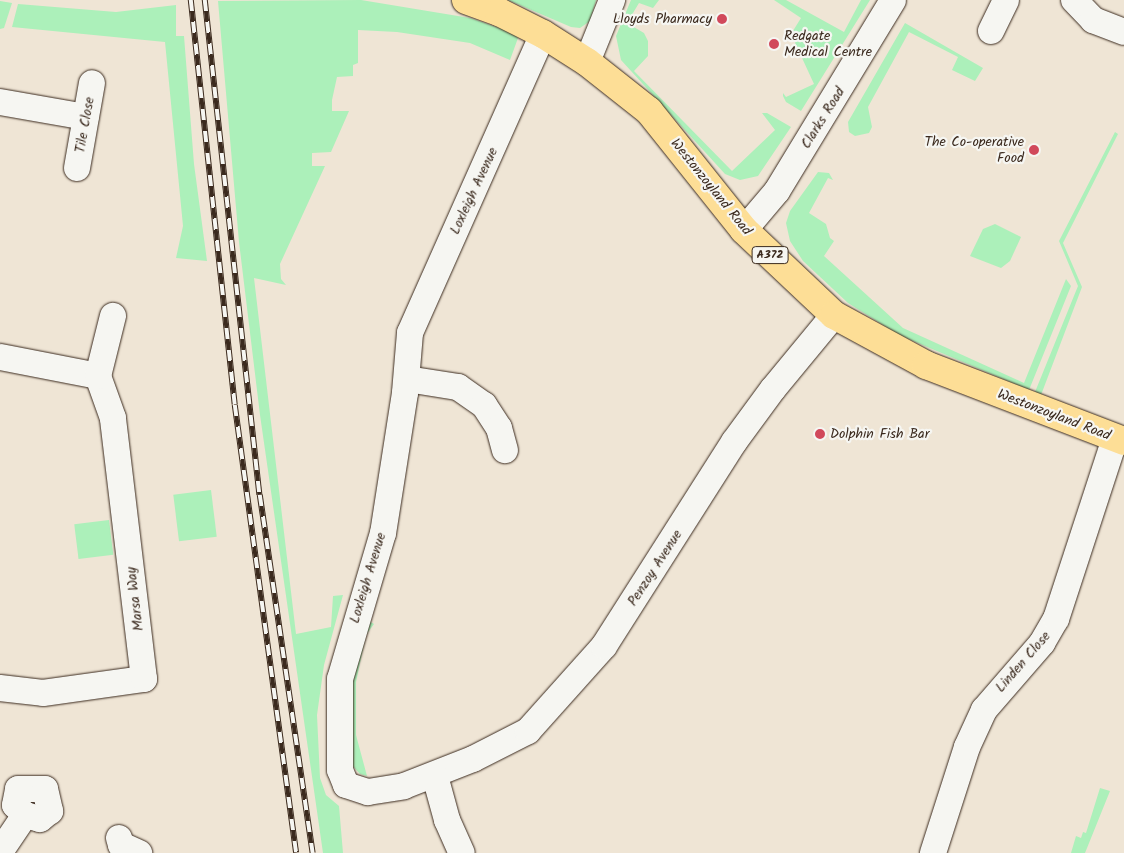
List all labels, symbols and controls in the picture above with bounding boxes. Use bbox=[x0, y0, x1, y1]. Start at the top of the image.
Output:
place label: Lloyds Pharmacy bbox=[613, 11, 712, 27]
marker: Lloyds Pharmacy bbox=[716, 13, 728, 25]
place label: Redgate Medical Centre bbox=[784, 28, 872, 60]
marker: Redgate Medical Centre bbox=[768, 38, 780, 50]
street label: Clarks Road bbox=[798, 84, 848, 152]
street label: Tile Close bbox=[72, 96, 98, 154]
place label: The Co-operative Food bbox=[924, 134, 1024, 166]
street label: Westonzoyland Road bbox=[667, 135, 755, 239]
marker: The Co-operative Food bbox=[1028, 144, 1040, 156]
street label: Loxleigh Avenue bbox=[447, 145, 501, 237]
road number: A372 bbox=[751, 246, 789, 264]
street label: Westonzoyland Road bbox=[995, 386, 1113, 444]
place label: Dolphin Fish Bar bbox=[830, 426, 929, 442]
marker: Dolphin Fish Bar bbox=[814, 428, 826, 440]
street label: Penzoy Avenue bbox=[624, 527, 686, 609]
street label: Loxleigh Avenue bbox=[346, 531, 390, 625]
street label: Marsa Way bbox=[123, 566, 147, 632]
street label: Linden Close bbox=[992, 628, 1054, 696]

